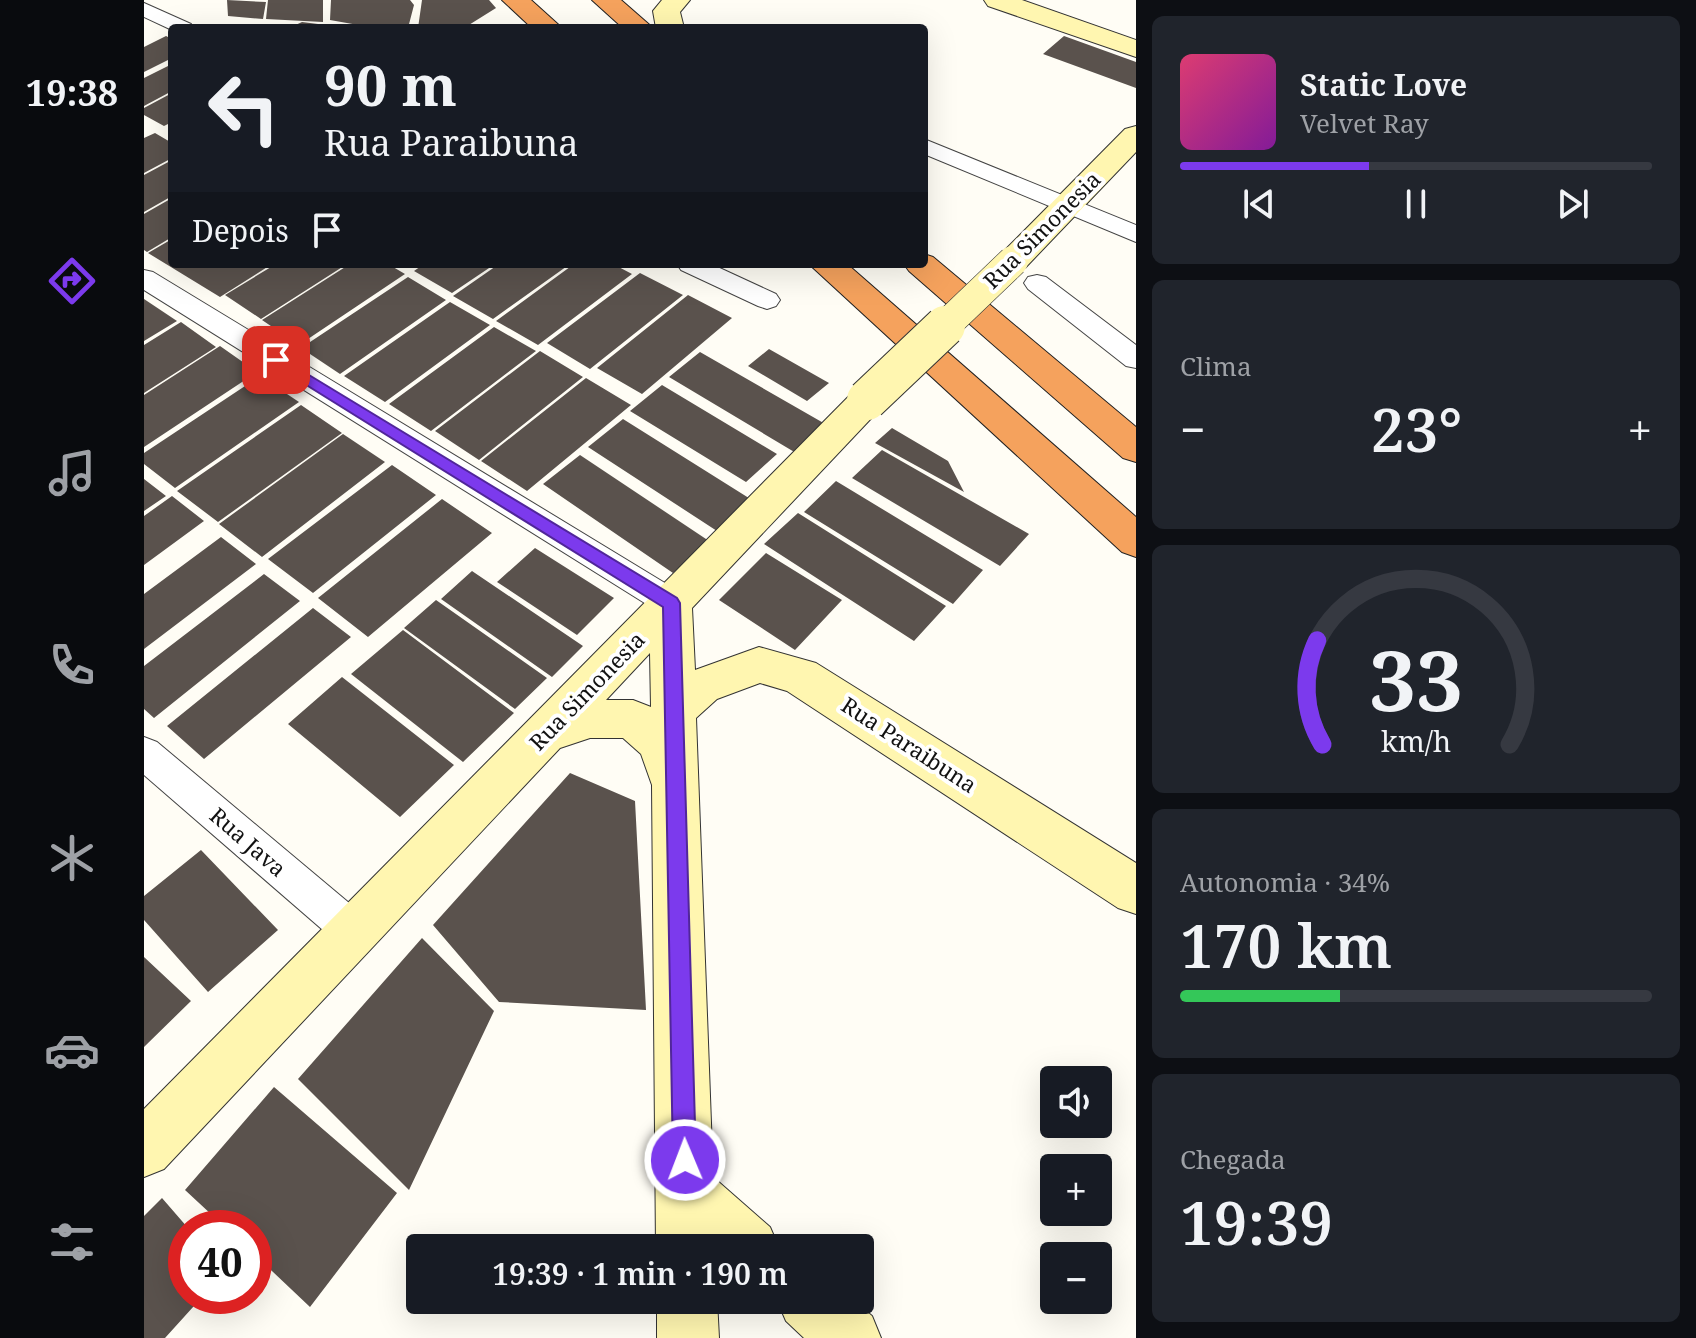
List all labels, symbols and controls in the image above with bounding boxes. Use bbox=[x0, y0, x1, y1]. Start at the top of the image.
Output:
text: 90 m bbox=[324, 46, 457, 122]
icon: left bbox=[192, 56, 296, 160]
text: Static Love bbox=[1300, 64, 1467, 105]
text: 19:38 bbox=[26, 68, 118, 117]
text: Velvet Ray bbox=[1300, 105, 1429, 141]
text: Rua Paraibuna bbox=[324, 118, 579, 167]
street label: Rua Simonesia bbox=[976, 164, 1106, 294]
icon: previous bbox=[1237, 182, 1281, 226]
icon: pause bbox=[1394, 182, 1438, 226]
icon: next bbox=[1551, 182, 1595, 226]
icon: arrive bbox=[305, 208, 349, 252]
text: Depois bbox=[192, 210, 289, 251]
icon: directions bbox=[44, 253, 100, 309]
pin bbox=[242, 326, 310, 394]
icon: arrive bbox=[254, 338, 298, 382]
text: Clima bbox=[1180, 348, 1252, 384]
text: 23° bbox=[1371, 388, 1462, 470]
text: − bbox=[1180, 399, 1205, 459]
text: + bbox=[1627, 399, 1652, 459]
icon: music bbox=[44, 445, 100, 501]
text: 33 bbox=[1369, 622, 1463, 735]
street label: Rua Simonesia bbox=[522, 624, 651, 756]
icon: phone bbox=[44, 637, 100, 693]
street label: Rua Paraibuna bbox=[836, 689, 983, 799]
text: km/h bbox=[1381, 721, 1451, 760]
street label: Rua Java bbox=[204, 800, 293, 883]
icon: climate bbox=[44, 830, 100, 886]
text: Autonomia · 34% bbox=[1180, 864, 1390, 900]
text: 170 km bbox=[1180, 904, 1392, 986]
icon: car bbox=[44, 1022, 100, 1078]
map controls bbox=[1040, 1066, 1112, 1314]
button: sound bbox=[1040, 1066, 1112, 1138]
position arrow bbox=[643, 1118, 727, 1202]
text: Chegada bbox=[1180, 1141, 1286, 1177]
button: + bbox=[1040, 1154, 1112, 1226]
text: 19:39 bbox=[1180, 1181, 1333, 1263]
speed limit sign: 40 bbox=[168, 1210, 272, 1314]
icon: filters bbox=[44, 1214, 100, 1270]
button: − bbox=[1040, 1242, 1112, 1314]
text: 19:39 · 1 min · 190 m bbox=[492, 1253, 788, 1294]

